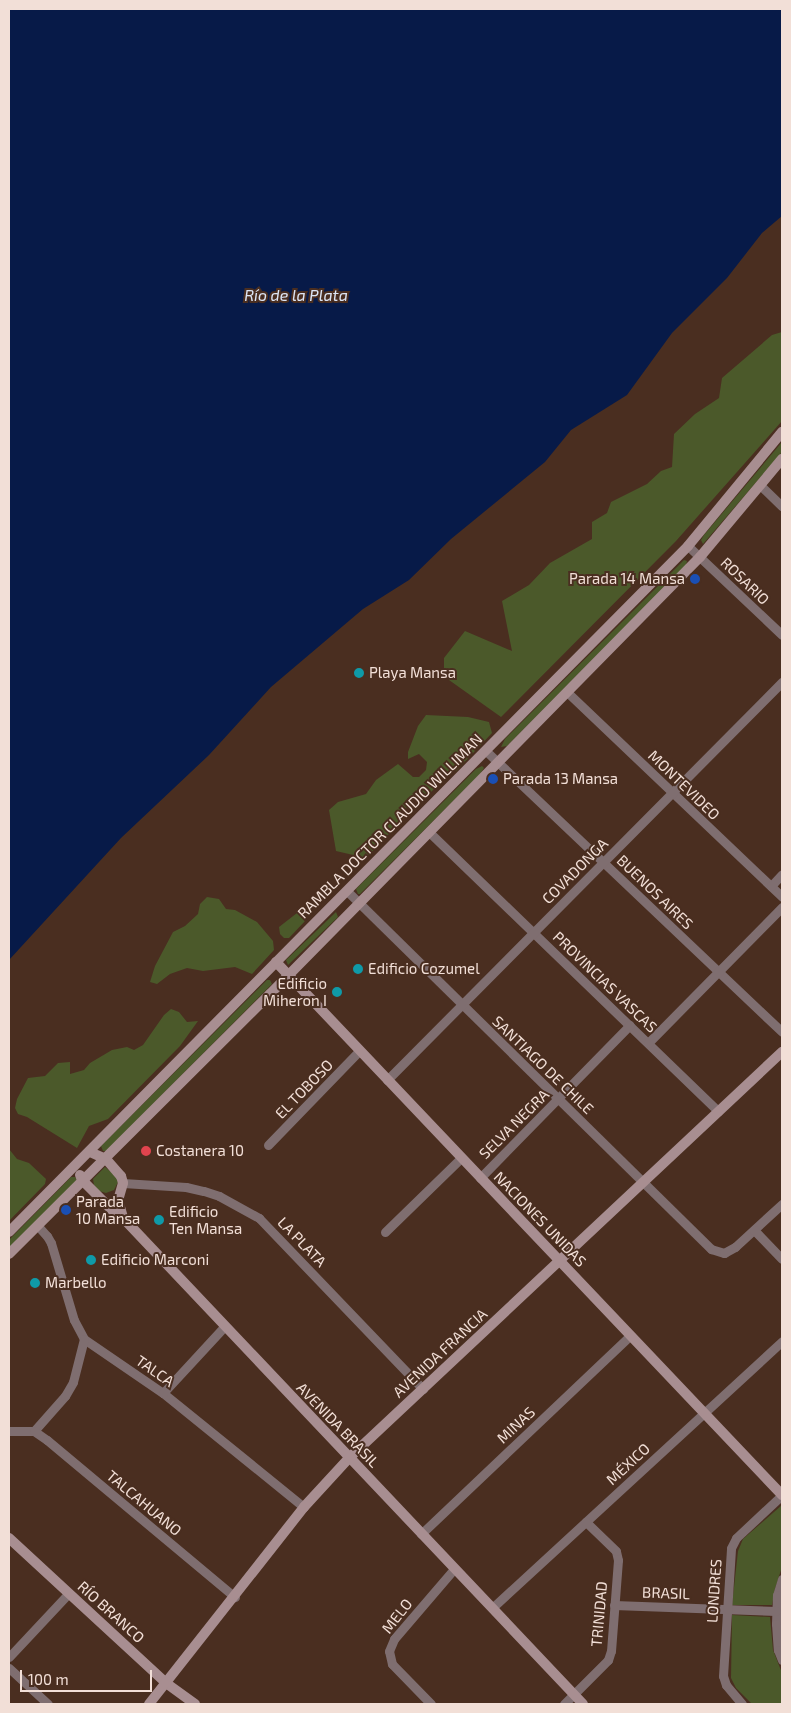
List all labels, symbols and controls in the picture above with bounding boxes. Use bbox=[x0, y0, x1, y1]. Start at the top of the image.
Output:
water label: Río de la Plata bbox=[244, 285, 348, 305]
street label: ROSARIO bbox=[717, 554, 773, 608]
place label: Parada 14 Mansa bbox=[569, 570, 685, 588]
marker: Parada 14 Mansa bbox=[689, 573, 701, 585]
place label: Playa Mansa bbox=[369, 664, 456, 682]
marker: Playa Mansa bbox=[353, 667, 365, 679]
street label: RAMBLA DOCTOR CLAUDIO WILLIMAN bbox=[294, 730, 486, 922]
street label: MONTEVIDEO bbox=[645, 746, 723, 824]
place label: Parada 13 Mansa bbox=[503, 770, 618, 788]
marker: Parada 13 Mansa bbox=[487, 773, 499, 785]
street label: COVADONGA bbox=[538, 834, 612, 908]
street label: BUENOS AIRES bbox=[613, 851, 697, 933]
street label: PROVINCIAS VASCAS bbox=[549, 928, 661, 1036]
place label: Edificio Cozumel bbox=[368, 960, 480, 978]
marker: Edificio Cozumel bbox=[352, 963, 364, 975]
place label: Edificio Miheron I bbox=[263, 974, 327, 1009]
marker: Edificio Miheron I bbox=[331, 986, 343, 998]
street label: SANTIAGO DE CHILE bbox=[489, 1012, 597, 1118]
street label: EL TOBOSO bbox=[271, 1056, 337, 1122]
street label: SELVA NEGRA bbox=[475, 1085, 553, 1163]
place label: Costanera 10 bbox=[156, 1142, 244, 1160]
marker: Costanera 10 bbox=[140, 1145, 152, 1157]
street label: NACIONES UNIDAS bbox=[490, 1168, 590, 1270]
place label: Parada 10 Mansa bbox=[76, 1192, 140, 1227]
place label: Edificio Ten Mansa bbox=[169, 1202, 242, 1237]
marker: Parada 10 Mansa bbox=[60, 1204, 72, 1216]
street label: LA PLATA bbox=[274, 1213, 330, 1271]
marker: Edificio Ten Mansa bbox=[153, 1214, 165, 1226]
place label: Edificio Marconi bbox=[101, 1251, 209, 1269]
marker: Edificio Marconi bbox=[85, 1254, 97, 1266]
place label: Marbello bbox=[45, 1274, 106, 1292]
marker: Marbello bbox=[29, 1277, 41, 1289]
street label: AVENIDA FRANCIA bbox=[389, 1305, 491, 1401]
street label: TALCA bbox=[132, 1351, 178, 1391]
street label: AVENIDA BRASIL bbox=[293, 1379, 383, 1471]
street label: MINAS bbox=[493, 1403, 539, 1447]
street label: MÉXICO bbox=[602, 1439, 654, 1489]
street label: TALCAHUANO bbox=[103, 1466, 185, 1540]
street label: LONDRES bbox=[703, 1558, 725, 1624]
street label: RÍO BRANCO bbox=[74, 1577, 148, 1647]
street label: TRINIDAD bbox=[587, 1581, 611, 1647]
street label: BRASIL bbox=[642, 1583, 690, 1603]
street label: MELO bbox=[378, 1595, 416, 1637]
scale bar bbox=[22, 1660, 155, 1692]
text: 100 m bbox=[28, 1670, 69, 1688]

